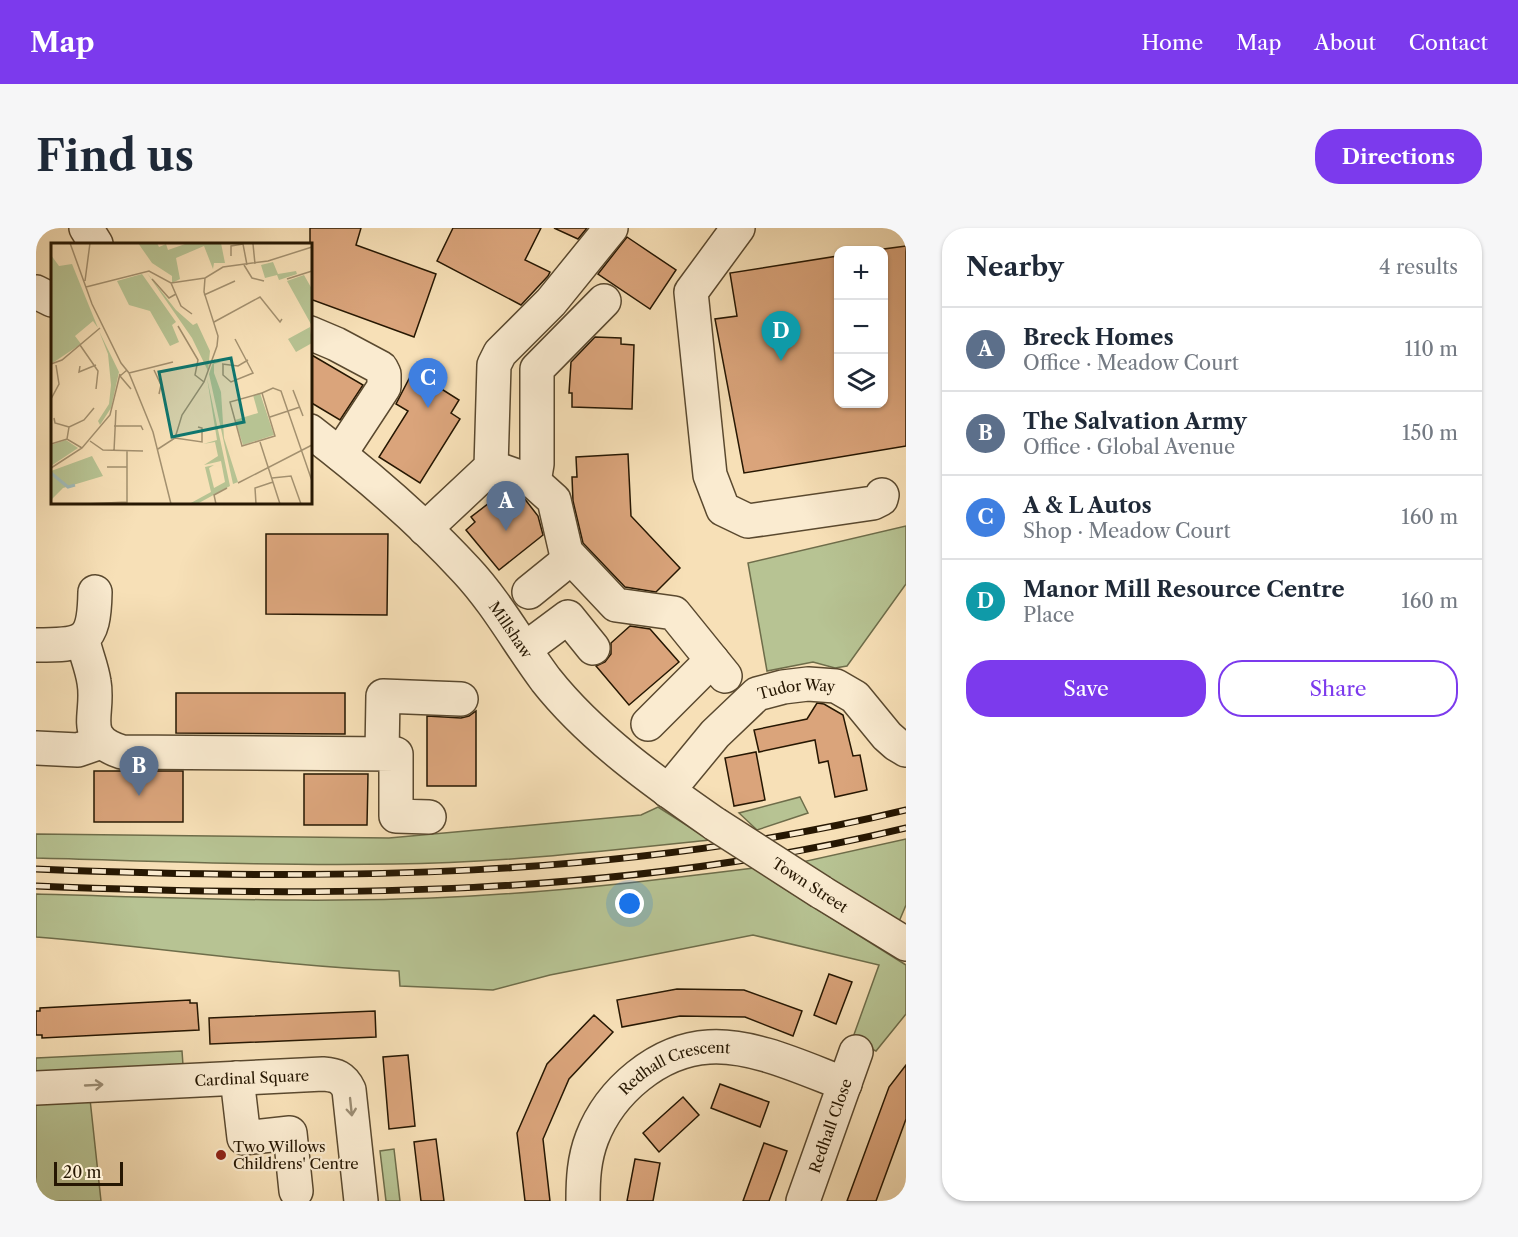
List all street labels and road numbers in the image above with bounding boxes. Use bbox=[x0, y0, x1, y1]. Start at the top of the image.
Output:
street label: Millshaw bbox=[485, 597, 537, 662]
street label: Tudor Way bbox=[755, 674, 837, 703]
street label: Town Street bbox=[768, 853, 852, 917]
street label: Redhall Crescent bbox=[614, 1037, 732, 1098]
street label: Cardinal Square bbox=[194, 1065, 310, 1090]
street label: Redhall Close bbox=[804, 1076, 855, 1175]

